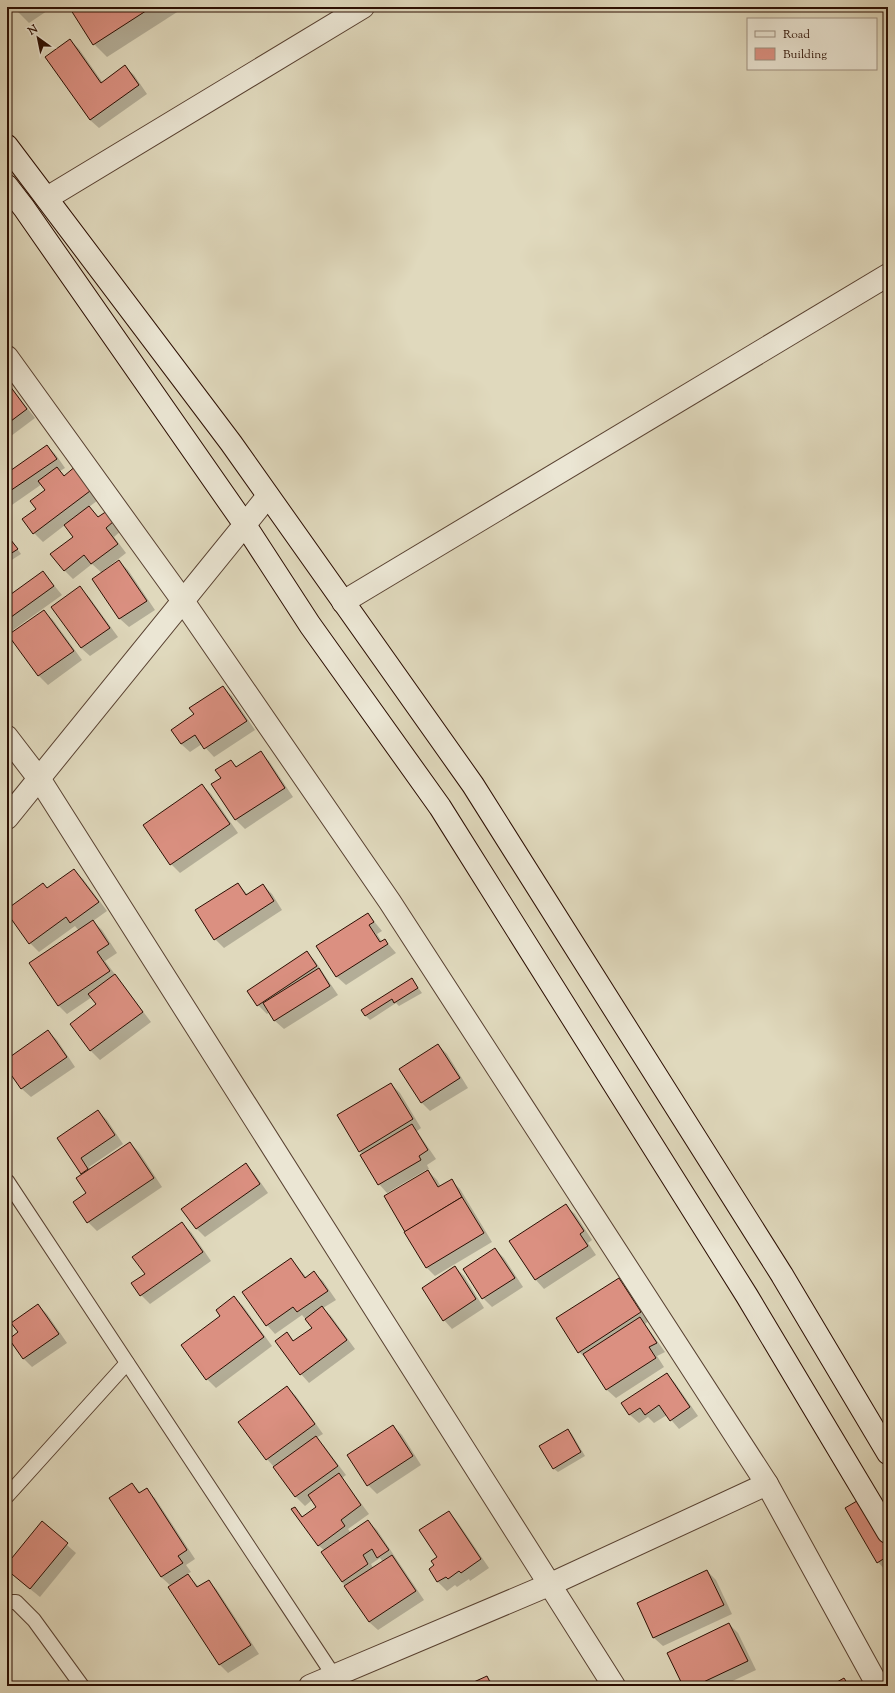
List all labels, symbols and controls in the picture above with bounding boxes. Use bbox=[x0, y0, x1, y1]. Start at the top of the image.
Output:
north arrow bbox=[18, 18, 58, 58]
legend bbox=[747, 18, 877, 70]
text: N bbox=[24, 21, 41, 40]
text: Road bbox=[783, 26, 810, 44]
text: Building bbox=[783, 46, 827, 64]

